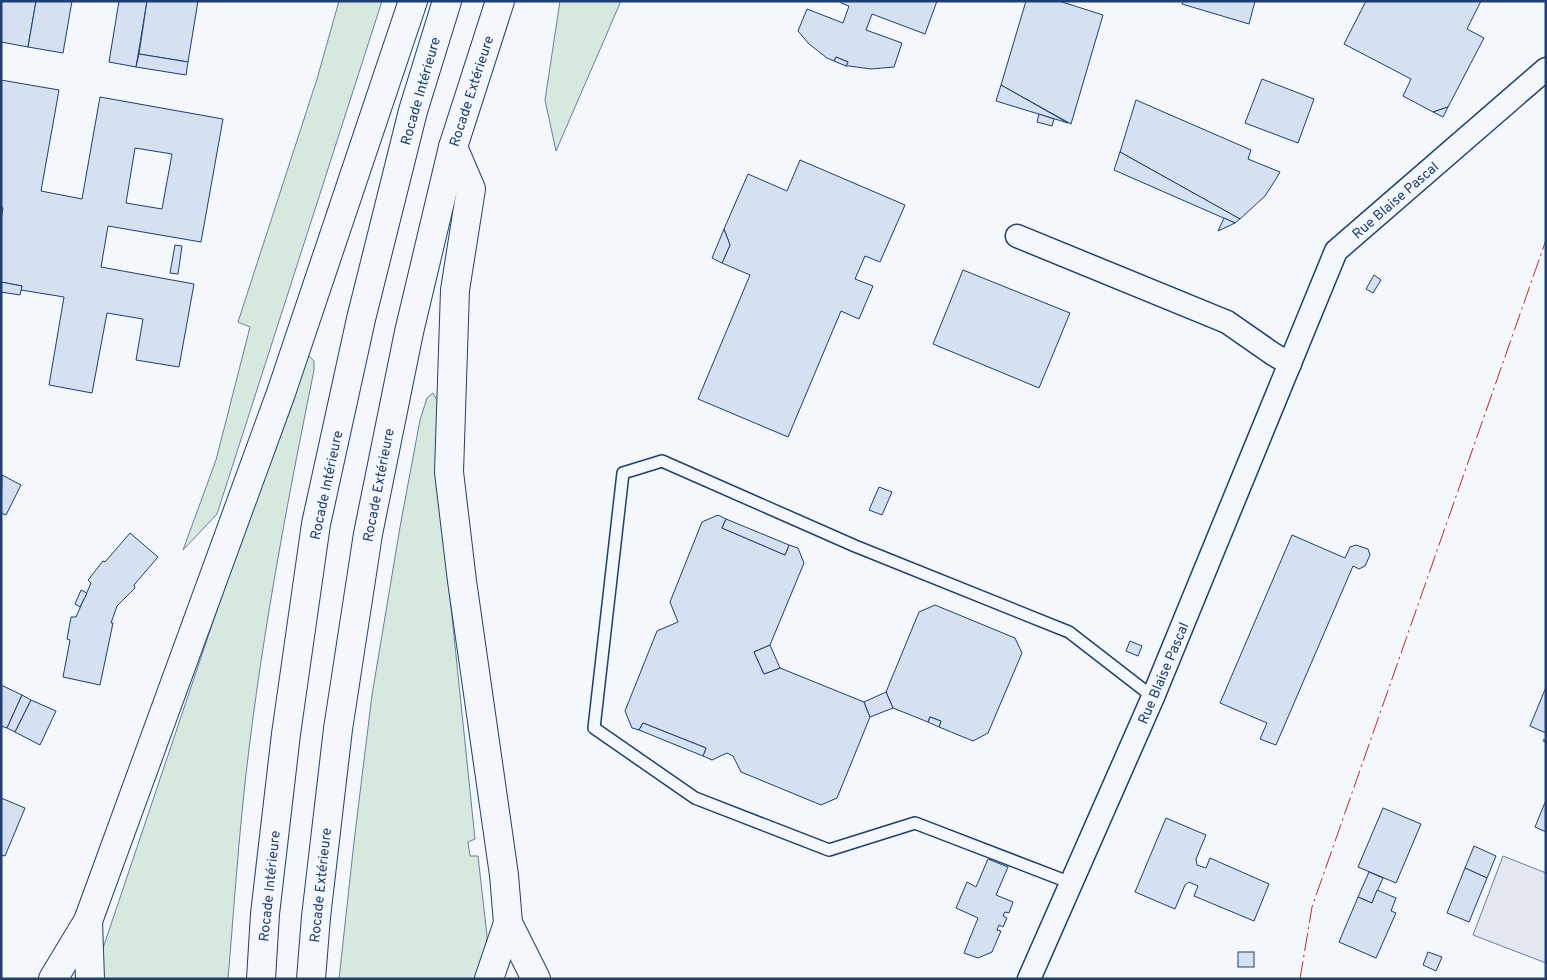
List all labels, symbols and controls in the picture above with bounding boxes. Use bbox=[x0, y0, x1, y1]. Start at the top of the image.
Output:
street label: Rocade Extérieure bbox=[447, 34, 498, 149]
street label: Rocade Intérieure bbox=[398, 35, 445, 147]
street label: Rue Blaise Pascal bbox=[1349, 159, 1443, 243]
street label: Rocade Extérieure bbox=[360, 427, 399, 544]
street label: Rocade Intérieure bbox=[308, 429, 347, 542]
street label: Rue Blaise Pascal bbox=[1135, 620, 1193, 727]
street label: Rocade Extérieure bbox=[307, 827, 336, 943]
street label: Rocade Intérieure bbox=[256, 830, 285, 942]

